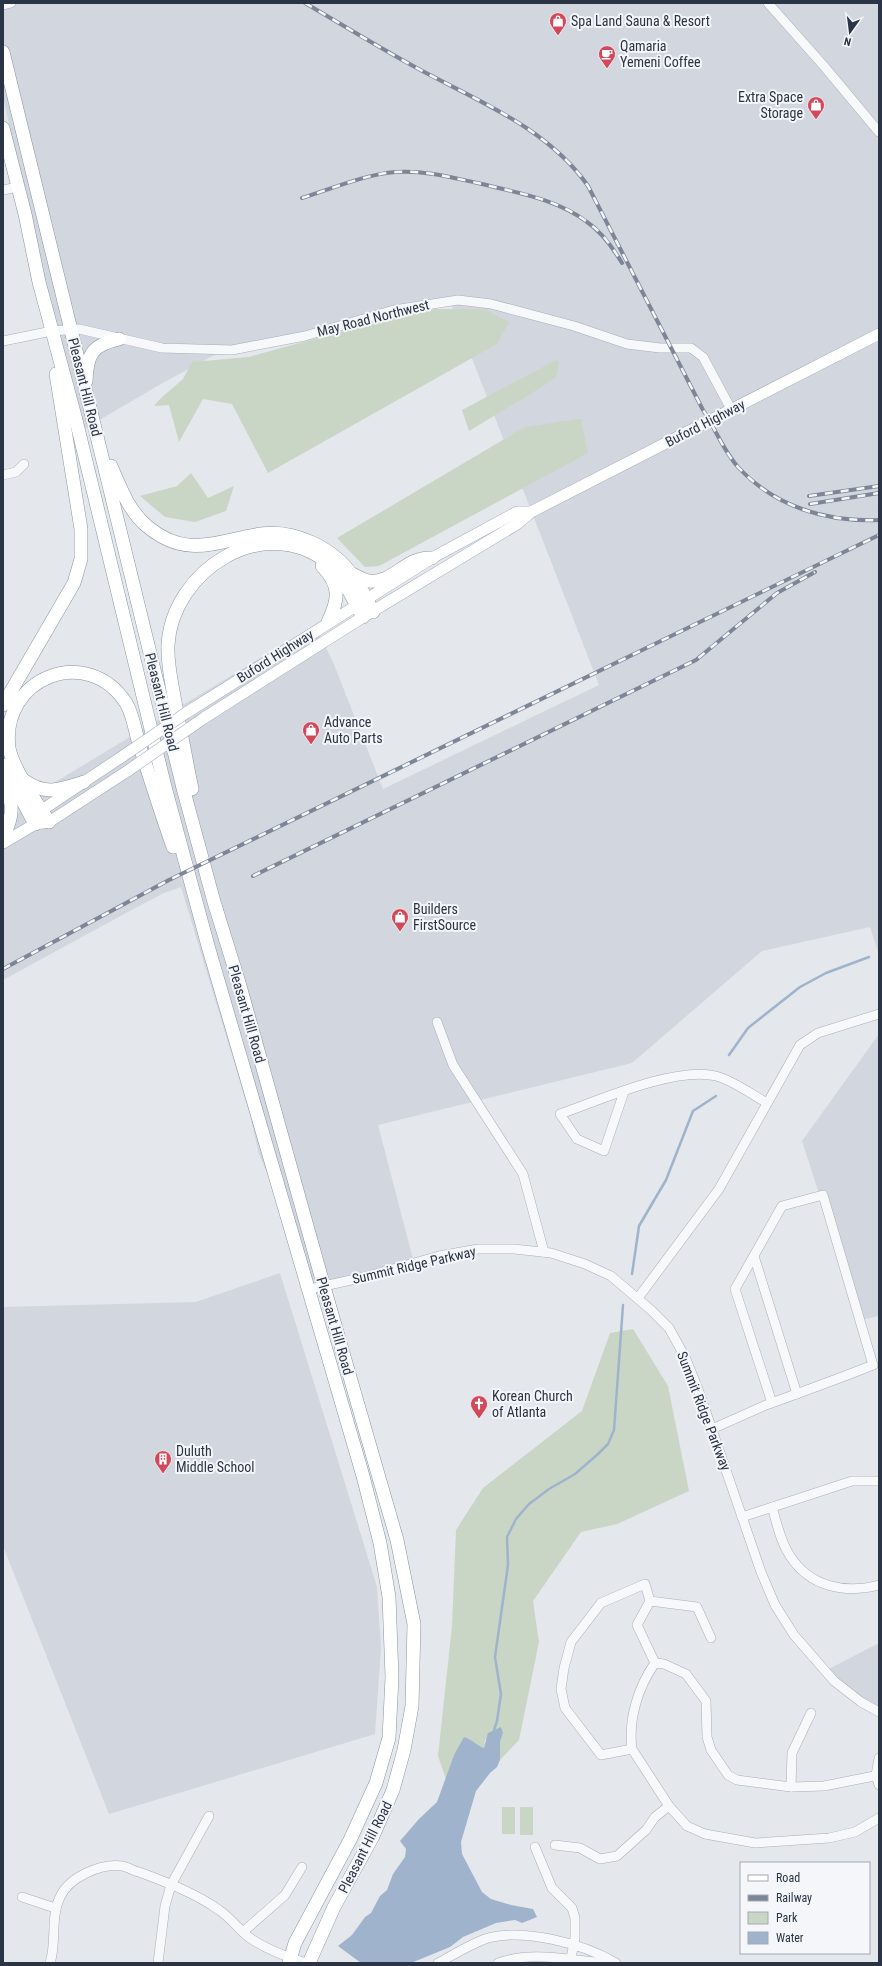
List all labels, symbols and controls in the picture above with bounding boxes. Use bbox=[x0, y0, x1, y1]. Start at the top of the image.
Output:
shop icon: Spa Land Sauna & Resort bbox=[548, 11, 568, 36]
north arrow bbox=[830, 12, 870, 52]
place label: Spa Land Sauna & Resort bbox=[571, 13, 710, 29]
text: N bbox=[843, 34, 853, 48]
place label: Qamaria Yemeni Coffee bbox=[620, 38, 701, 70]
cafe icon: Qamaria Yemeni Coffee bbox=[597, 44, 617, 69]
place label: Extra Space Storage bbox=[738, 89, 803, 121]
shop icon: Extra Space Storage bbox=[806, 95, 826, 120]
street label: May Road Northwest bbox=[315, 296, 431, 340]
street label: Pleasant Hill Road bbox=[65, 336, 105, 438]
street label: Buford Highway bbox=[662, 396, 748, 450]
street label: Buford Highway bbox=[234, 626, 316, 686]
street label: Pleasant Hill Road bbox=[142, 651, 182, 753]
place label: Advance Auto Parts bbox=[324, 714, 383, 746]
shop icon: Advance Auto Parts bbox=[301, 720, 321, 745]
place label: Builders FirstSource bbox=[413, 901, 476, 933]
shop icon: Builders FirstSource bbox=[390, 907, 410, 932]
street label: Pleasant Hill Road bbox=[225, 963, 269, 1065]
street label: Summit Ridge Parkway bbox=[351, 1243, 478, 1287]
street label: Pleasant Hill Road bbox=[313, 1275, 357, 1377]
street label: Summit Ridge Parkway bbox=[674, 1349, 734, 1473]
place label: Korean Church of Atlanta bbox=[492, 1388, 573, 1420]
church icon: Korean Church of Atlanta bbox=[469, 1394, 489, 1419]
place label: Duluth Middle School bbox=[176, 1443, 254, 1475]
building icon: Duluth Middle School bbox=[153, 1449, 173, 1474]
street label: Pleasant Hill Road bbox=[335, 1798, 395, 1896]
legend bbox=[740, 1862, 870, 1954]
text: Road bbox=[776, 1871, 800, 1885]
text: Railway bbox=[776, 1891, 812, 1905]
text: Park bbox=[776, 1911, 798, 1925]
text: Water bbox=[776, 1931, 804, 1945]

